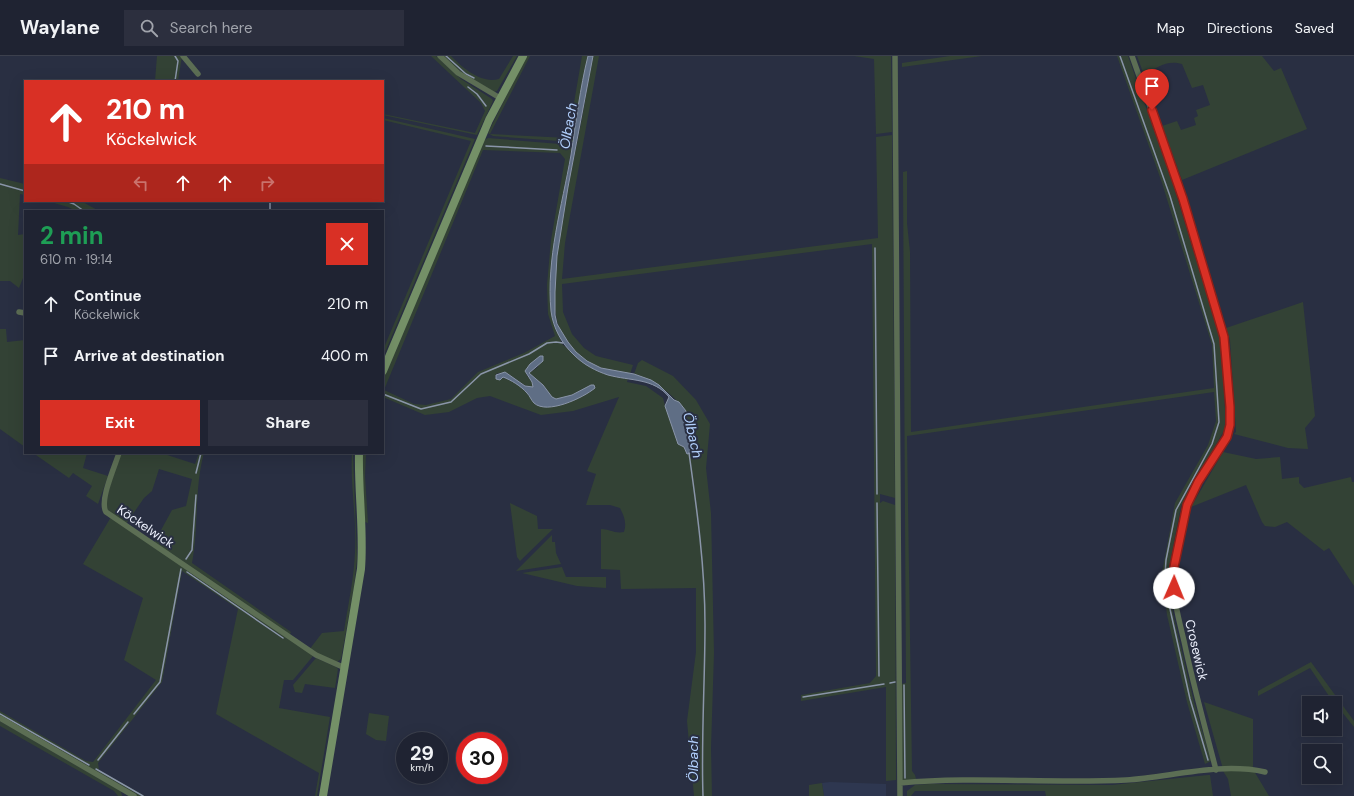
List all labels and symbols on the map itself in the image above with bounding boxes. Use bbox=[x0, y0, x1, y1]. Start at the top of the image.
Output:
pin bbox=[1135, 69, 1169, 110]
water label: Ölbach bbox=[555, 101, 581, 151]
water label: Ölbach bbox=[679, 410, 707, 460]
street label: Köckelwick bbox=[114, 501, 178, 552]
position arrow bbox=[1153, 567, 1195, 609]
street label: Crosewick bbox=[1181, 618, 1212, 683]
speed limit sign: 30 bbox=[456, 732, 508, 784]
water label: Ölbach bbox=[684, 736, 702, 782]

